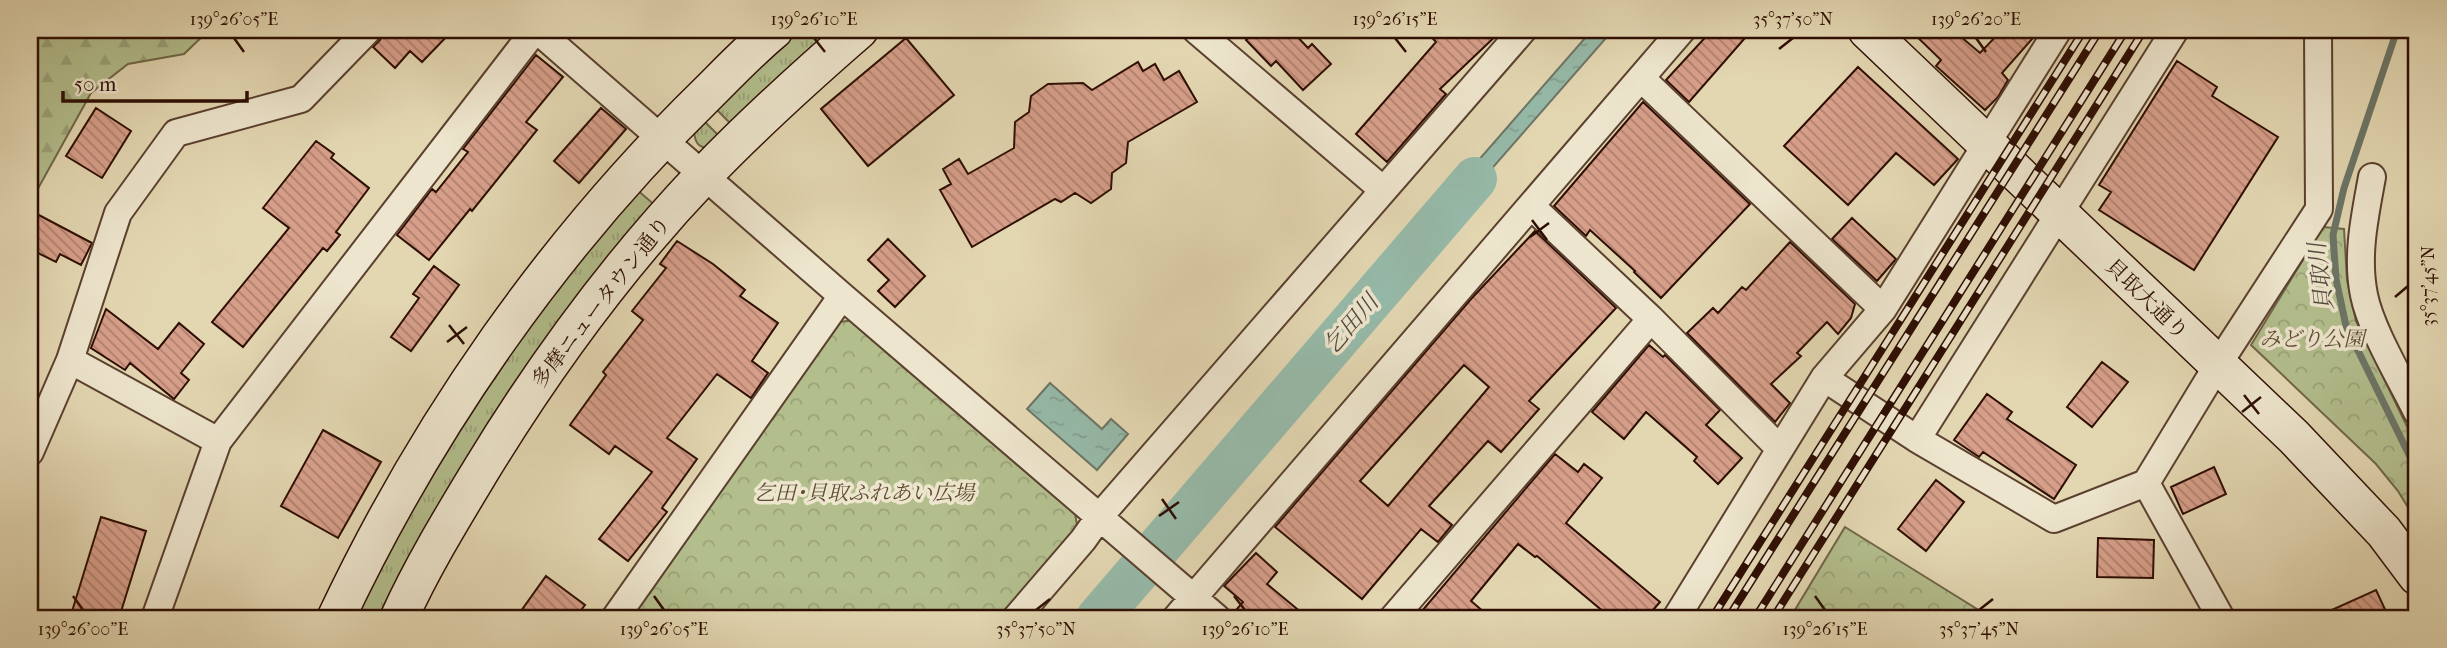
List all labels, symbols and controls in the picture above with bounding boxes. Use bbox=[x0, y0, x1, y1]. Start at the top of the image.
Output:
text: 139°26'05"E bbox=[190, 9, 278, 30]
text: 139°26'10"E bbox=[771, 9, 857, 30]
text: 139°26'15"E bbox=[1353, 9, 1437, 30]
text: 35°37'50"N bbox=[1753, 9, 1833, 30]
text: 139°26'20"E bbox=[1931, 9, 2021, 30]
scale bar bbox=[63, 60, 247, 104]
text: 50 m bbox=[74, 72, 117, 96]
street label: 多摩ニュータウン通り bbox=[527, 212, 675, 392]
water label: 貝取川 bbox=[2303, 238, 2339, 313]
text: 35°37'45"N bbox=[2418, 246, 2439, 326]
street label: 貝取大通り bbox=[2101, 254, 2193, 344]
water label: 乞田川 bbox=[1318, 287, 1386, 359]
park label: みどり公園 bbox=[2260, 327, 2367, 351]
park label: 乞田･貝取ふれあい広場 bbox=[754, 481, 976, 505]
text: 139°26'00"E bbox=[38, 619, 128, 640]
text: 139°26'05"E bbox=[620, 619, 708, 640]
text: 35°37'50"N bbox=[996, 619, 1076, 640]
text: 139°26'10"E bbox=[1202, 619, 1288, 640]
text: 139°26'15"E bbox=[1783, 619, 1867, 640]
text: 35°37'45"N bbox=[1939, 619, 2019, 640]

